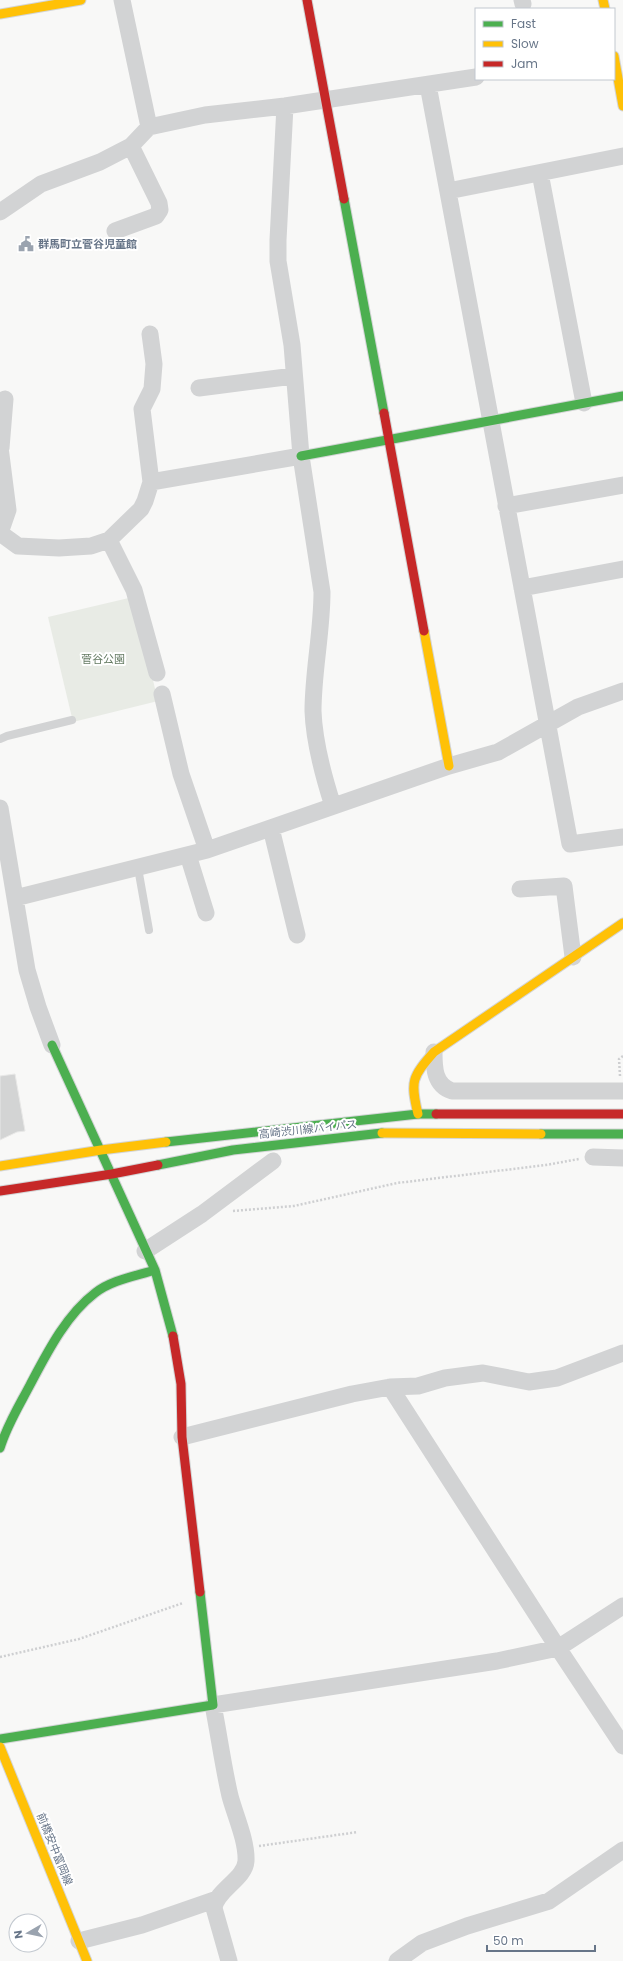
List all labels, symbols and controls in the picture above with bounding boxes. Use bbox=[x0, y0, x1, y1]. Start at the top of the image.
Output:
legend bbox=[475, 8, 615, 80]
text: Fast bbox=[511, 15, 536, 32]
text: Slow bbox=[511, 35, 539, 52]
text: Jam bbox=[511, 55, 538, 72]
public building icon: 群馬町立菅谷児童館 bbox=[17, 235, 35, 253]
place label: 群馬町立菅谷児童館 bbox=[38, 236, 137, 252]
park label: 菅谷公園 bbox=[81, 651, 125, 667]
street label: 高崎渋川線バイパス bbox=[258, 1116, 358, 1142]
street label: 前橋安中富岡線 bbox=[33, 1810, 77, 1888]
north arrow bbox=[8, 1913, 48, 1953]
scale bar bbox=[487, 1927, 595, 1953]
text: N bbox=[10, 1929, 27, 1940]
text: 50 m bbox=[493, 1932, 524, 1949]

